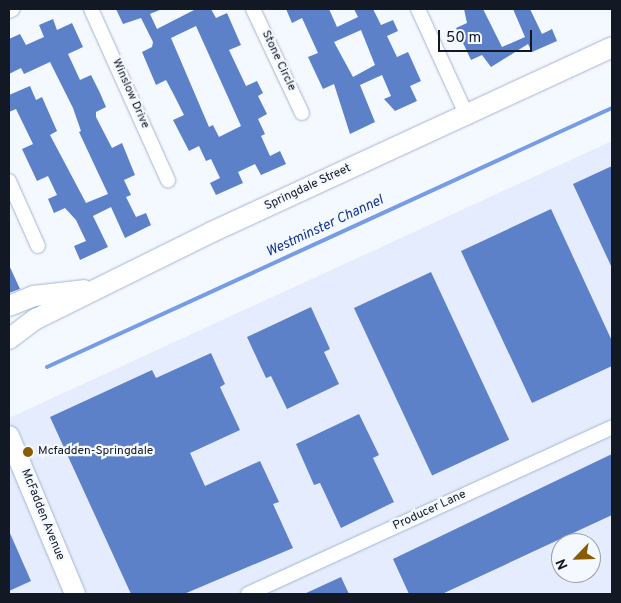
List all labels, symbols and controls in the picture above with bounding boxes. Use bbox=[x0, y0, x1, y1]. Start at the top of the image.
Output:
scale bar bbox=[441, 20, 535, 52]
street label: Stone Circle bbox=[258, 28, 298, 94]
text: 50 m bbox=[446, 29, 481, 48]
street label: Winslow Drive bbox=[108, 57, 152, 131]
street label: Springdale Street bbox=[262, 162, 354, 214]
water label: Westminster Channel bbox=[264, 192, 386, 262]
place label: Mcfadden-Springdale bbox=[38, 445, 153, 459]
marker: Mcfadden-Springdale bbox=[22, 446, 34, 458]
street label: McFadden Avenue bbox=[17, 467, 67, 563]
street label: Producer Lane bbox=[391, 488, 469, 534]
north arrow bbox=[551, 533, 601, 583]
text: N bbox=[553, 556, 573, 572]

